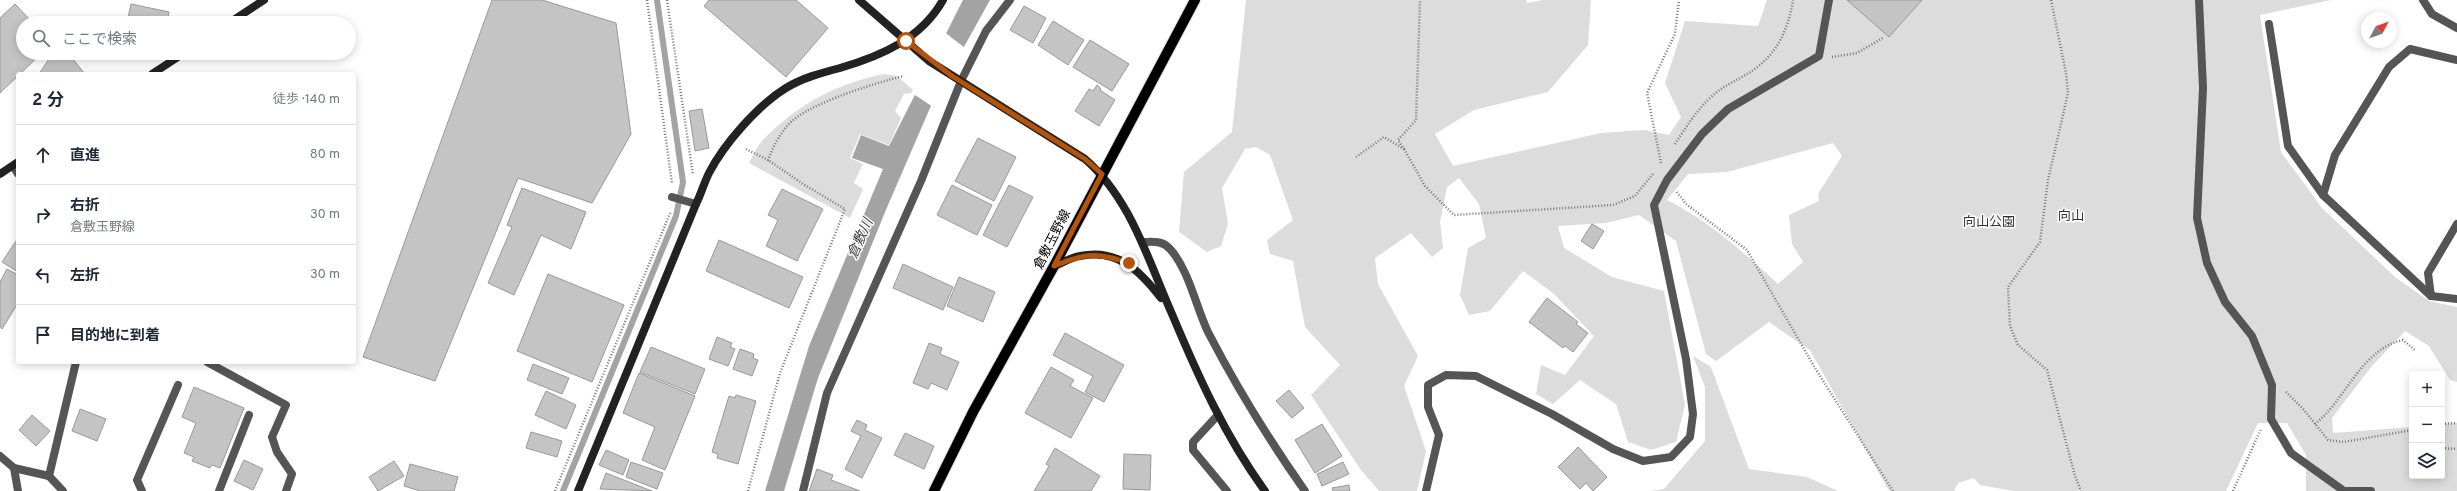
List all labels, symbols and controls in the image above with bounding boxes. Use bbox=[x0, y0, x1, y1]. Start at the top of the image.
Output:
north arrow bbox=[2361, 12, 2397, 48]
search box bbox=[16, 16, 356, 60]
icon: search bbox=[30, 27, 52, 49]
text: ここで検索 bbox=[62, 31, 137, 50]
route start bbox=[897, 32, 915, 50]
text: 2 分 bbox=[32, 90, 64, 112]
text: 徒歩 · 140 m bbox=[273, 92, 340, 108]
icon: ahead bbox=[32, 144, 54, 166]
text: 直進 bbox=[70, 147, 100, 166]
text: 80 m bbox=[310, 147, 340, 163]
text: 右折 bbox=[70, 197, 100, 216]
icon: right bbox=[32, 204, 54, 226]
text: 30 m bbox=[310, 207, 340, 223]
street label: 倉敷玉野線 bbox=[1030, 207, 1075, 273]
park label: 向山 bbox=[2058, 208, 2084, 225]
park label: 向山公園 bbox=[1963, 214, 2015, 231]
water label: 倉敷川 bbox=[845, 215, 878, 262]
text: 倉敷玉野線 bbox=[70, 220, 135, 236]
route end bbox=[1120, 254, 1138, 272]
icon: left bbox=[32, 264, 54, 286]
text: 左折 bbox=[70, 267, 100, 286]
text: 30 m bbox=[310, 267, 340, 283]
icon: arrive bbox=[32, 324, 54, 346]
text: 目的地に到着 bbox=[70, 327, 160, 346]
map controls bbox=[2409, 371, 2445, 479]
button: + bbox=[2409, 371, 2445, 407]
button: − bbox=[2409, 407, 2445, 443]
button: layers bbox=[2409, 443, 2445, 479]

